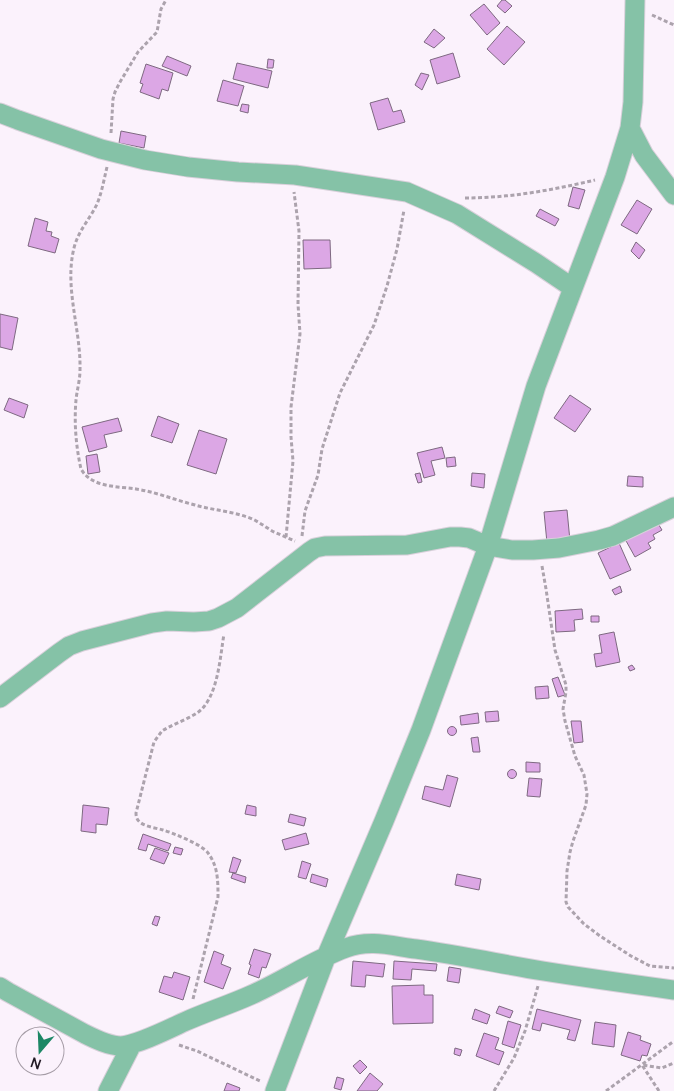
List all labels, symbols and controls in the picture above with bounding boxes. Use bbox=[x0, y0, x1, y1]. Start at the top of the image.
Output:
north arrow bbox=[15, 1026, 65, 1076]
text: N bbox=[28, 1053, 43, 1074]

